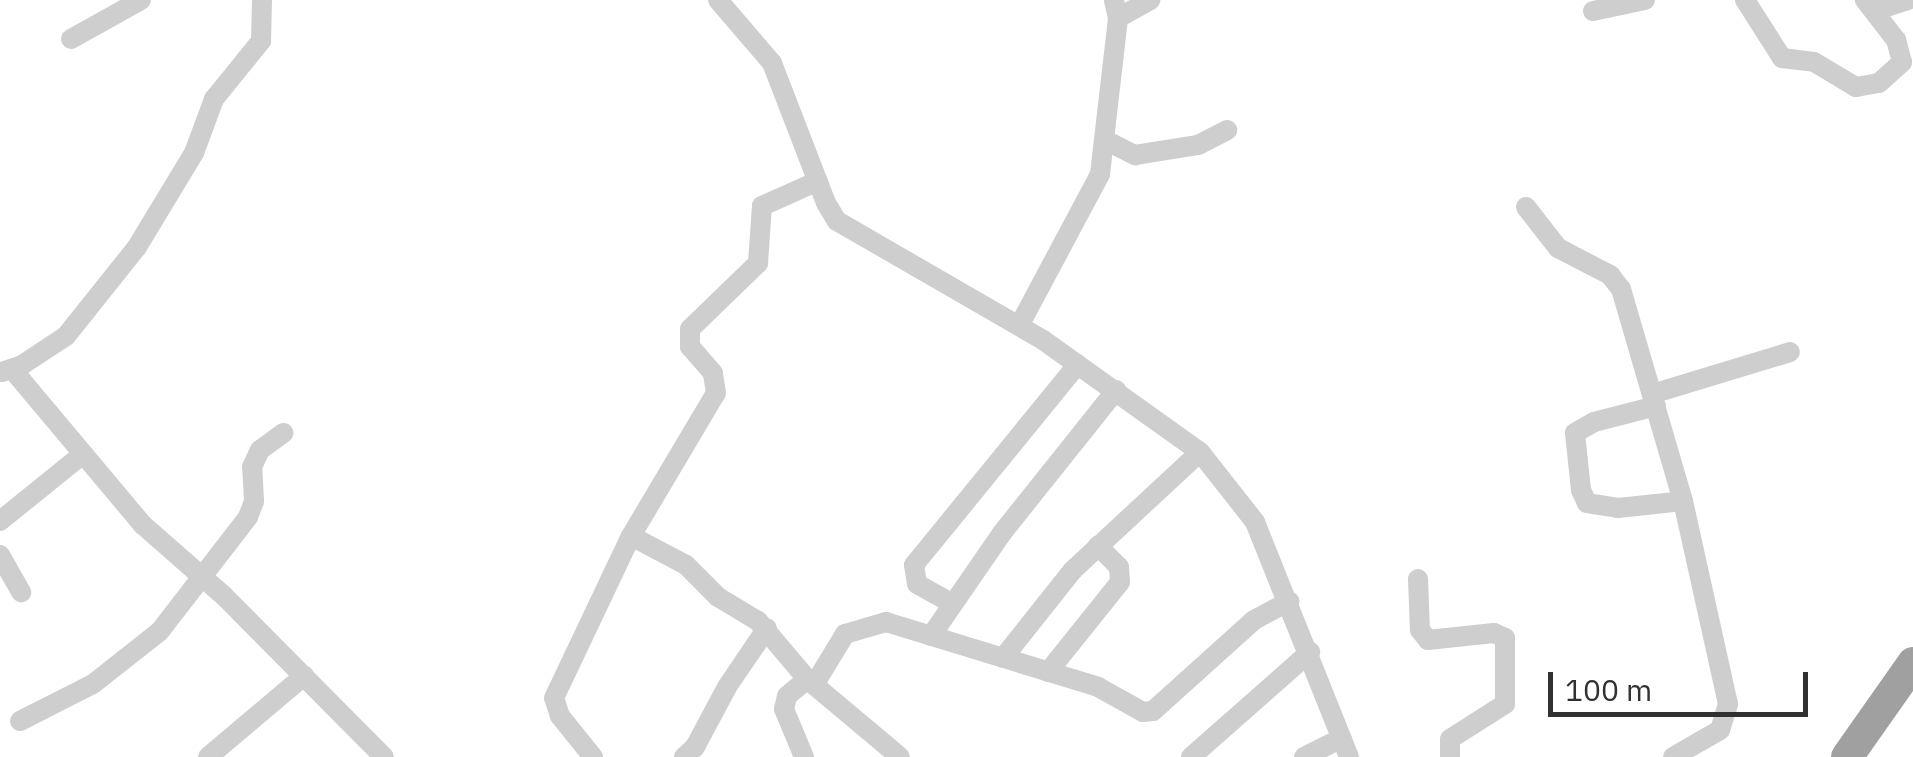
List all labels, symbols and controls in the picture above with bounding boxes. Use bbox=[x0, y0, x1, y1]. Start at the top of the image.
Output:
scale bar bbox=[1553, 652, 1813, 714]
text: 100 m bbox=[1565, 670, 1652, 709]

